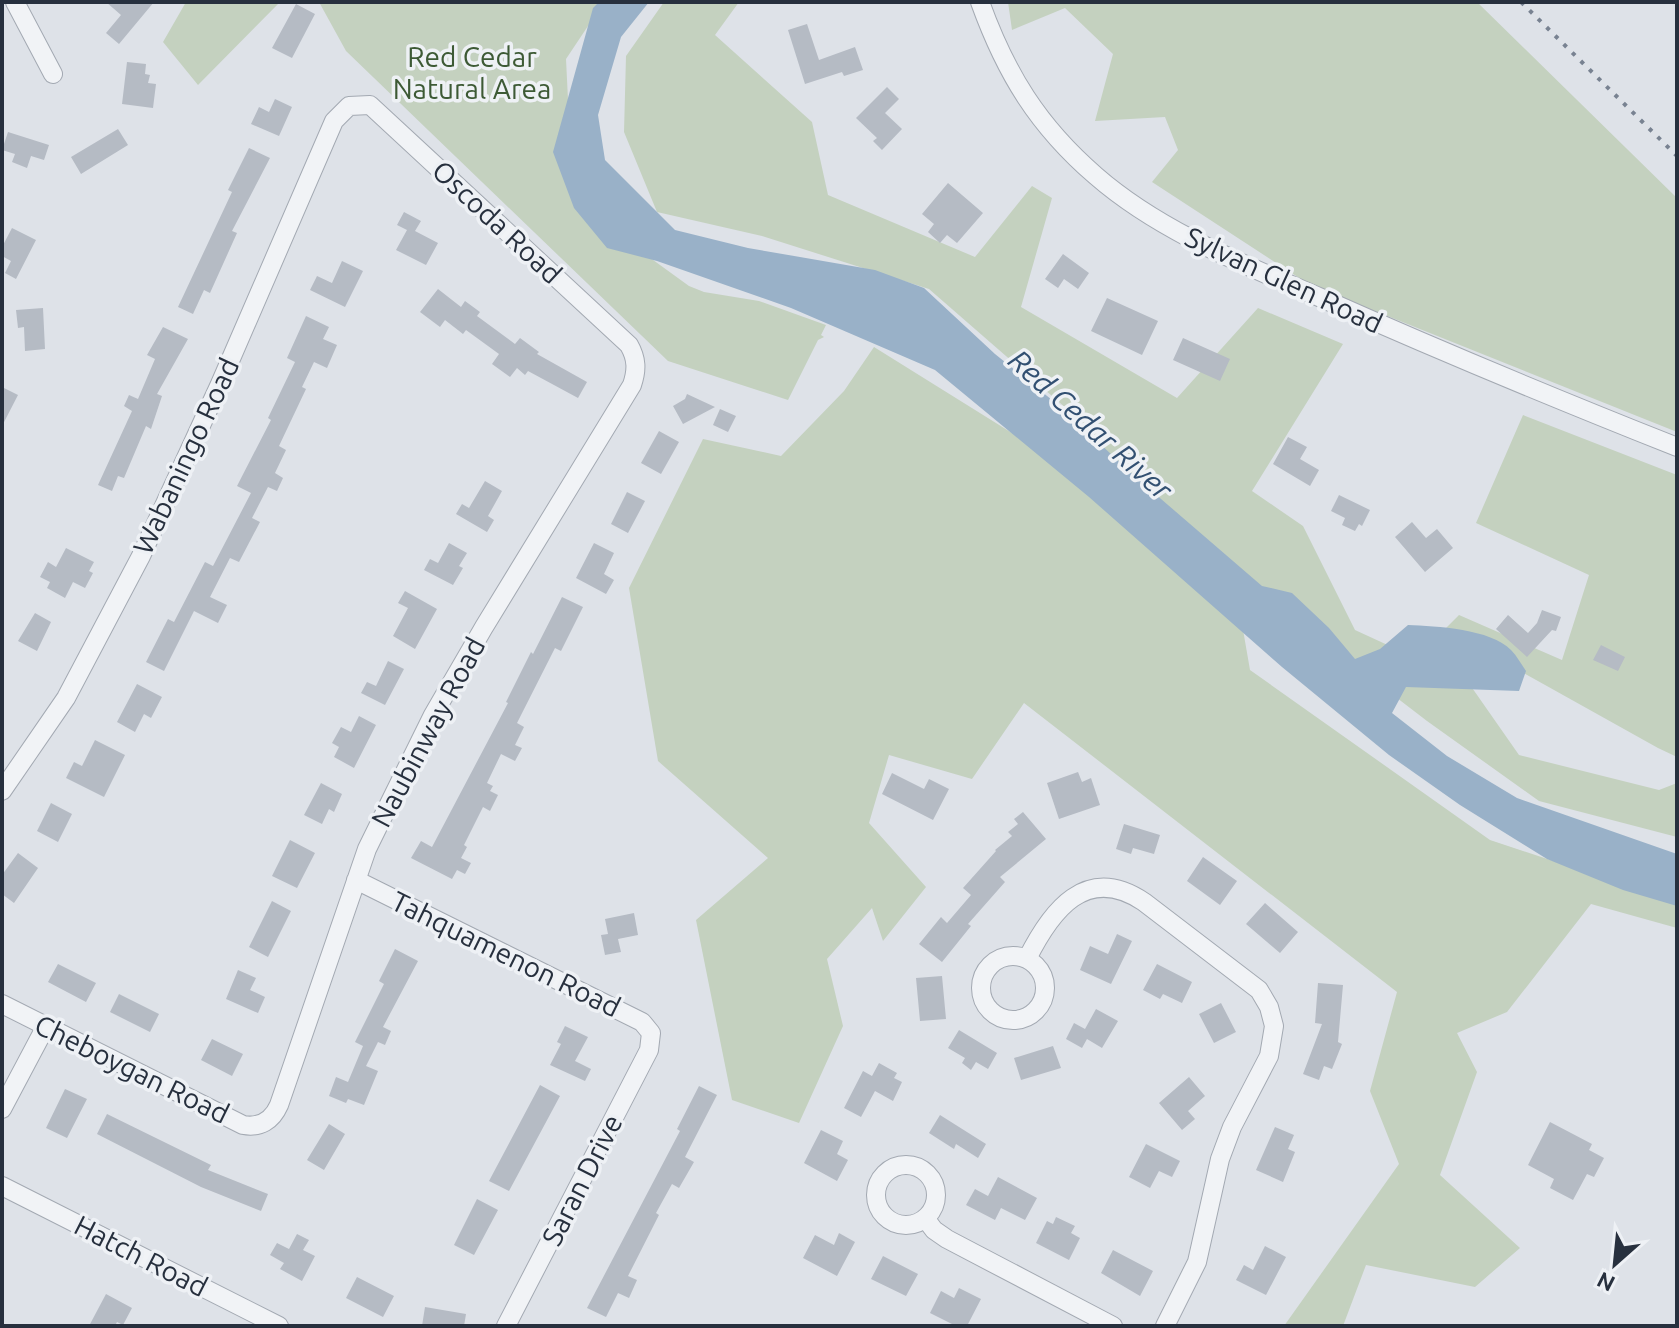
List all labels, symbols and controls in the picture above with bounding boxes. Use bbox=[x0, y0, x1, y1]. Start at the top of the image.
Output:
park label: Red Cedar Natural Area bbox=[393, 41, 551, 104]
street label: Oscoda Road bbox=[426, 154, 568, 289]
street label: Sylvan Glen Road bbox=[1181, 220, 1388, 339]
water label: Red Cedar River bbox=[1002, 342, 1180, 507]
street label: Wabaningo Road bbox=[127, 353, 245, 559]
street label: Naubinway Road bbox=[365, 632, 491, 832]
street label: Tahquamenon Road bbox=[387, 885, 626, 1022]
street label: Cheboygan Road bbox=[30, 1008, 234, 1129]
street label: Saran Drive bbox=[535, 1109, 628, 1250]
street label: Hatch Road bbox=[70, 1209, 213, 1302]
north arrow bbox=[1575, 1224, 1655, 1304]
text: N bbox=[1593, 1267, 1619, 1297]

